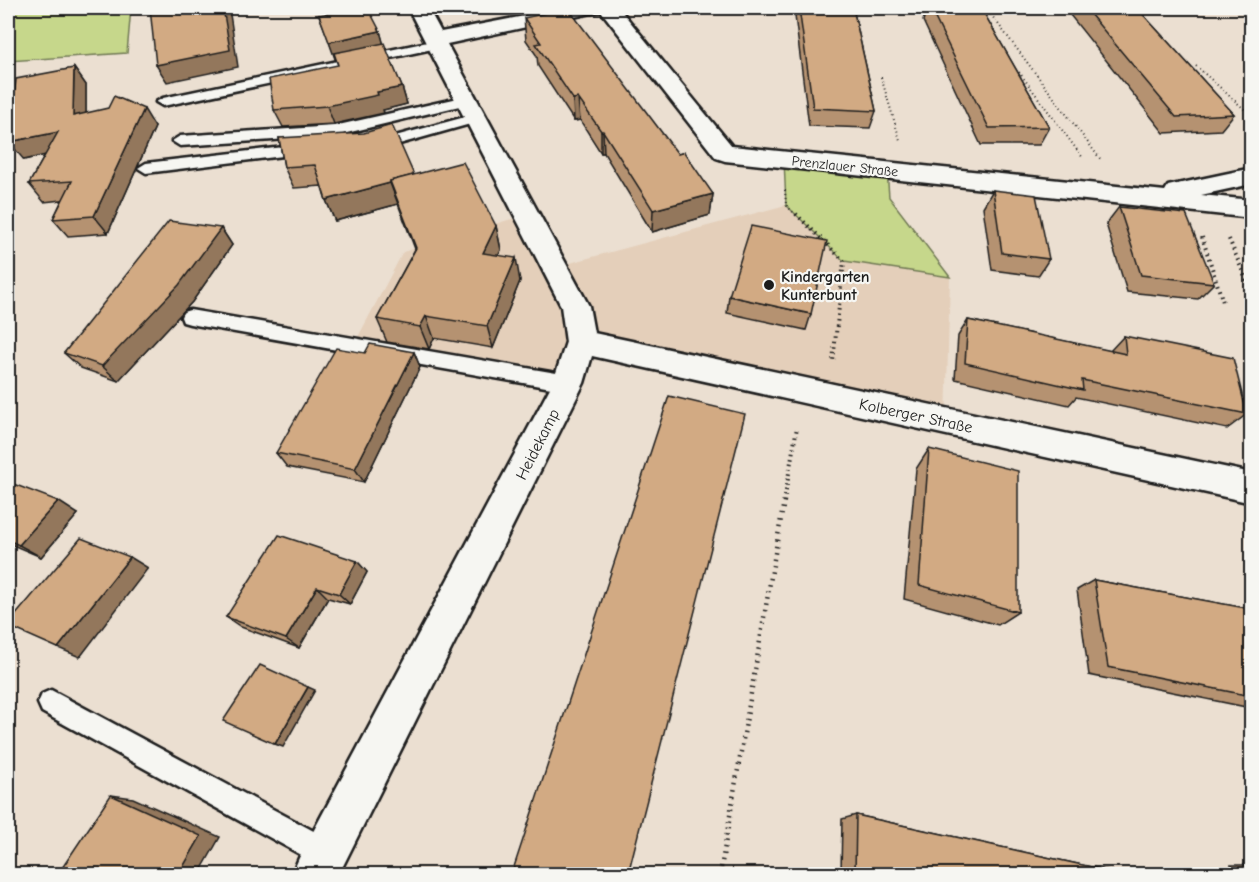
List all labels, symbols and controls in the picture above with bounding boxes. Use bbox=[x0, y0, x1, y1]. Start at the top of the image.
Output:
street label: Prenzlauer Straße bbox=[791, 152, 899, 181]
place label: Kindergarten Kunterbunt bbox=[781, 268, 870, 304]
marker: Kindergarten Kunterbunt bbox=[762, 278, 776, 292]
street label: Kolberger Straße bbox=[857, 395, 974, 437]
street label: Heidekamp bbox=[512, 406, 563, 483]

